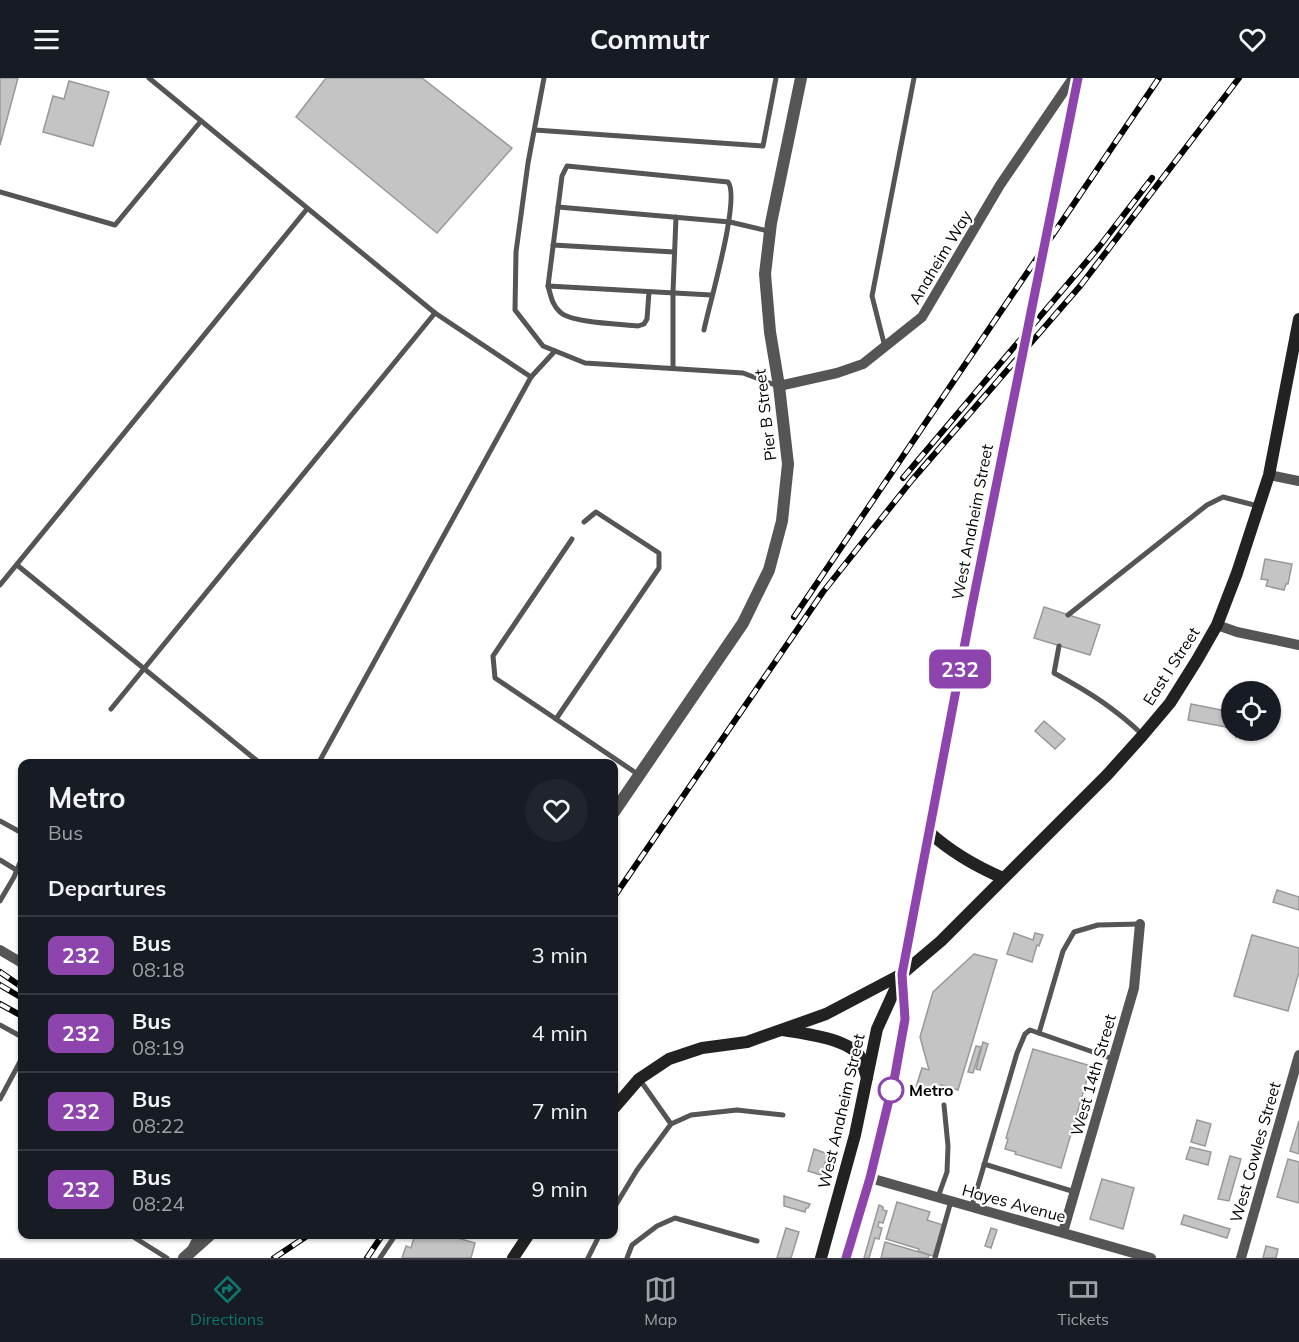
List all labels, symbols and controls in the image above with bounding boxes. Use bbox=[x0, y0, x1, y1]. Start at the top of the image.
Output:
text: Commutr bbox=[590, 22, 709, 56]
icon: menu bbox=[30, 23, 63, 56]
icon: heart bbox=[1236, 23, 1269, 56]
street label: Anaheim Way bbox=[904, 206, 976, 307]
street label: Pier B Street bbox=[749, 368, 781, 462]
street label: West Anaheim Street bbox=[947, 442, 997, 602]
street label: East I Street bbox=[1138, 623, 1204, 709]
line badge: 232 bbox=[926, 650, 994, 688]
text: 232 bbox=[941, 656, 979, 682]
map controls bbox=[1221, 681, 1281, 741]
button: locate bbox=[1221, 681, 1281, 741]
button: heart bbox=[525, 779, 588, 842]
text: Metro bbox=[48, 780, 126, 815]
text: Bus bbox=[48, 820, 83, 845]
text: Departures bbox=[48, 874, 166, 902]
text: Bus bbox=[132, 929, 171, 957]
text: 3 min bbox=[532, 941, 588, 969]
text: 232 bbox=[62, 942, 100, 968]
text: 08:18 bbox=[132, 957, 185, 982]
text: Bus bbox=[132, 1007, 171, 1035]
street label: West 14th Street bbox=[1066, 1011, 1120, 1138]
text: 4 min bbox=[532, 1019, 588, 1047]
text: 232 bbox=[62, 1020, 100, 1046]
street label: West Anaheim Street bbox=[813, 1031, 869, 1190]
text: 08:19 bbox=[132, 1035, 185, 1060]
marker: Metro bbox=[878, 1077, 904, 1103]
street label: West Cowles Street bbox=[1225, 1079, 1285, 1225]
place label: Metro bbox=[909, 1080, 953, 1100]
text: Bus bbox=[132, 1085, 171, 1113]
text: 7 min bbox=[532, 1097, 588, 1125]
text: 232 bbox=[62, 1098, 100, 1124]
text: 08:22 bbox=[132, 1113, 185, 1138]
text: Bus bbox=[132, 1163, 171, 1191]
text: 9 min bbox=[532, 1175, 588, 1203]
text: 232 bbox=[62, 1176, 100, 1202]
street label: Hayes Avenue bbox=[960, 1180, 1068, 1226]
text: 08:24 bbox=[132, 1191, 185, 1216]
tab: Directions bbox=[190, 1273, 264, 1329]
tab: Map bbox=[644, 1273, 677, 1329]
tab: Tickets bbox=[1057, 1273, 1109, 1329]

